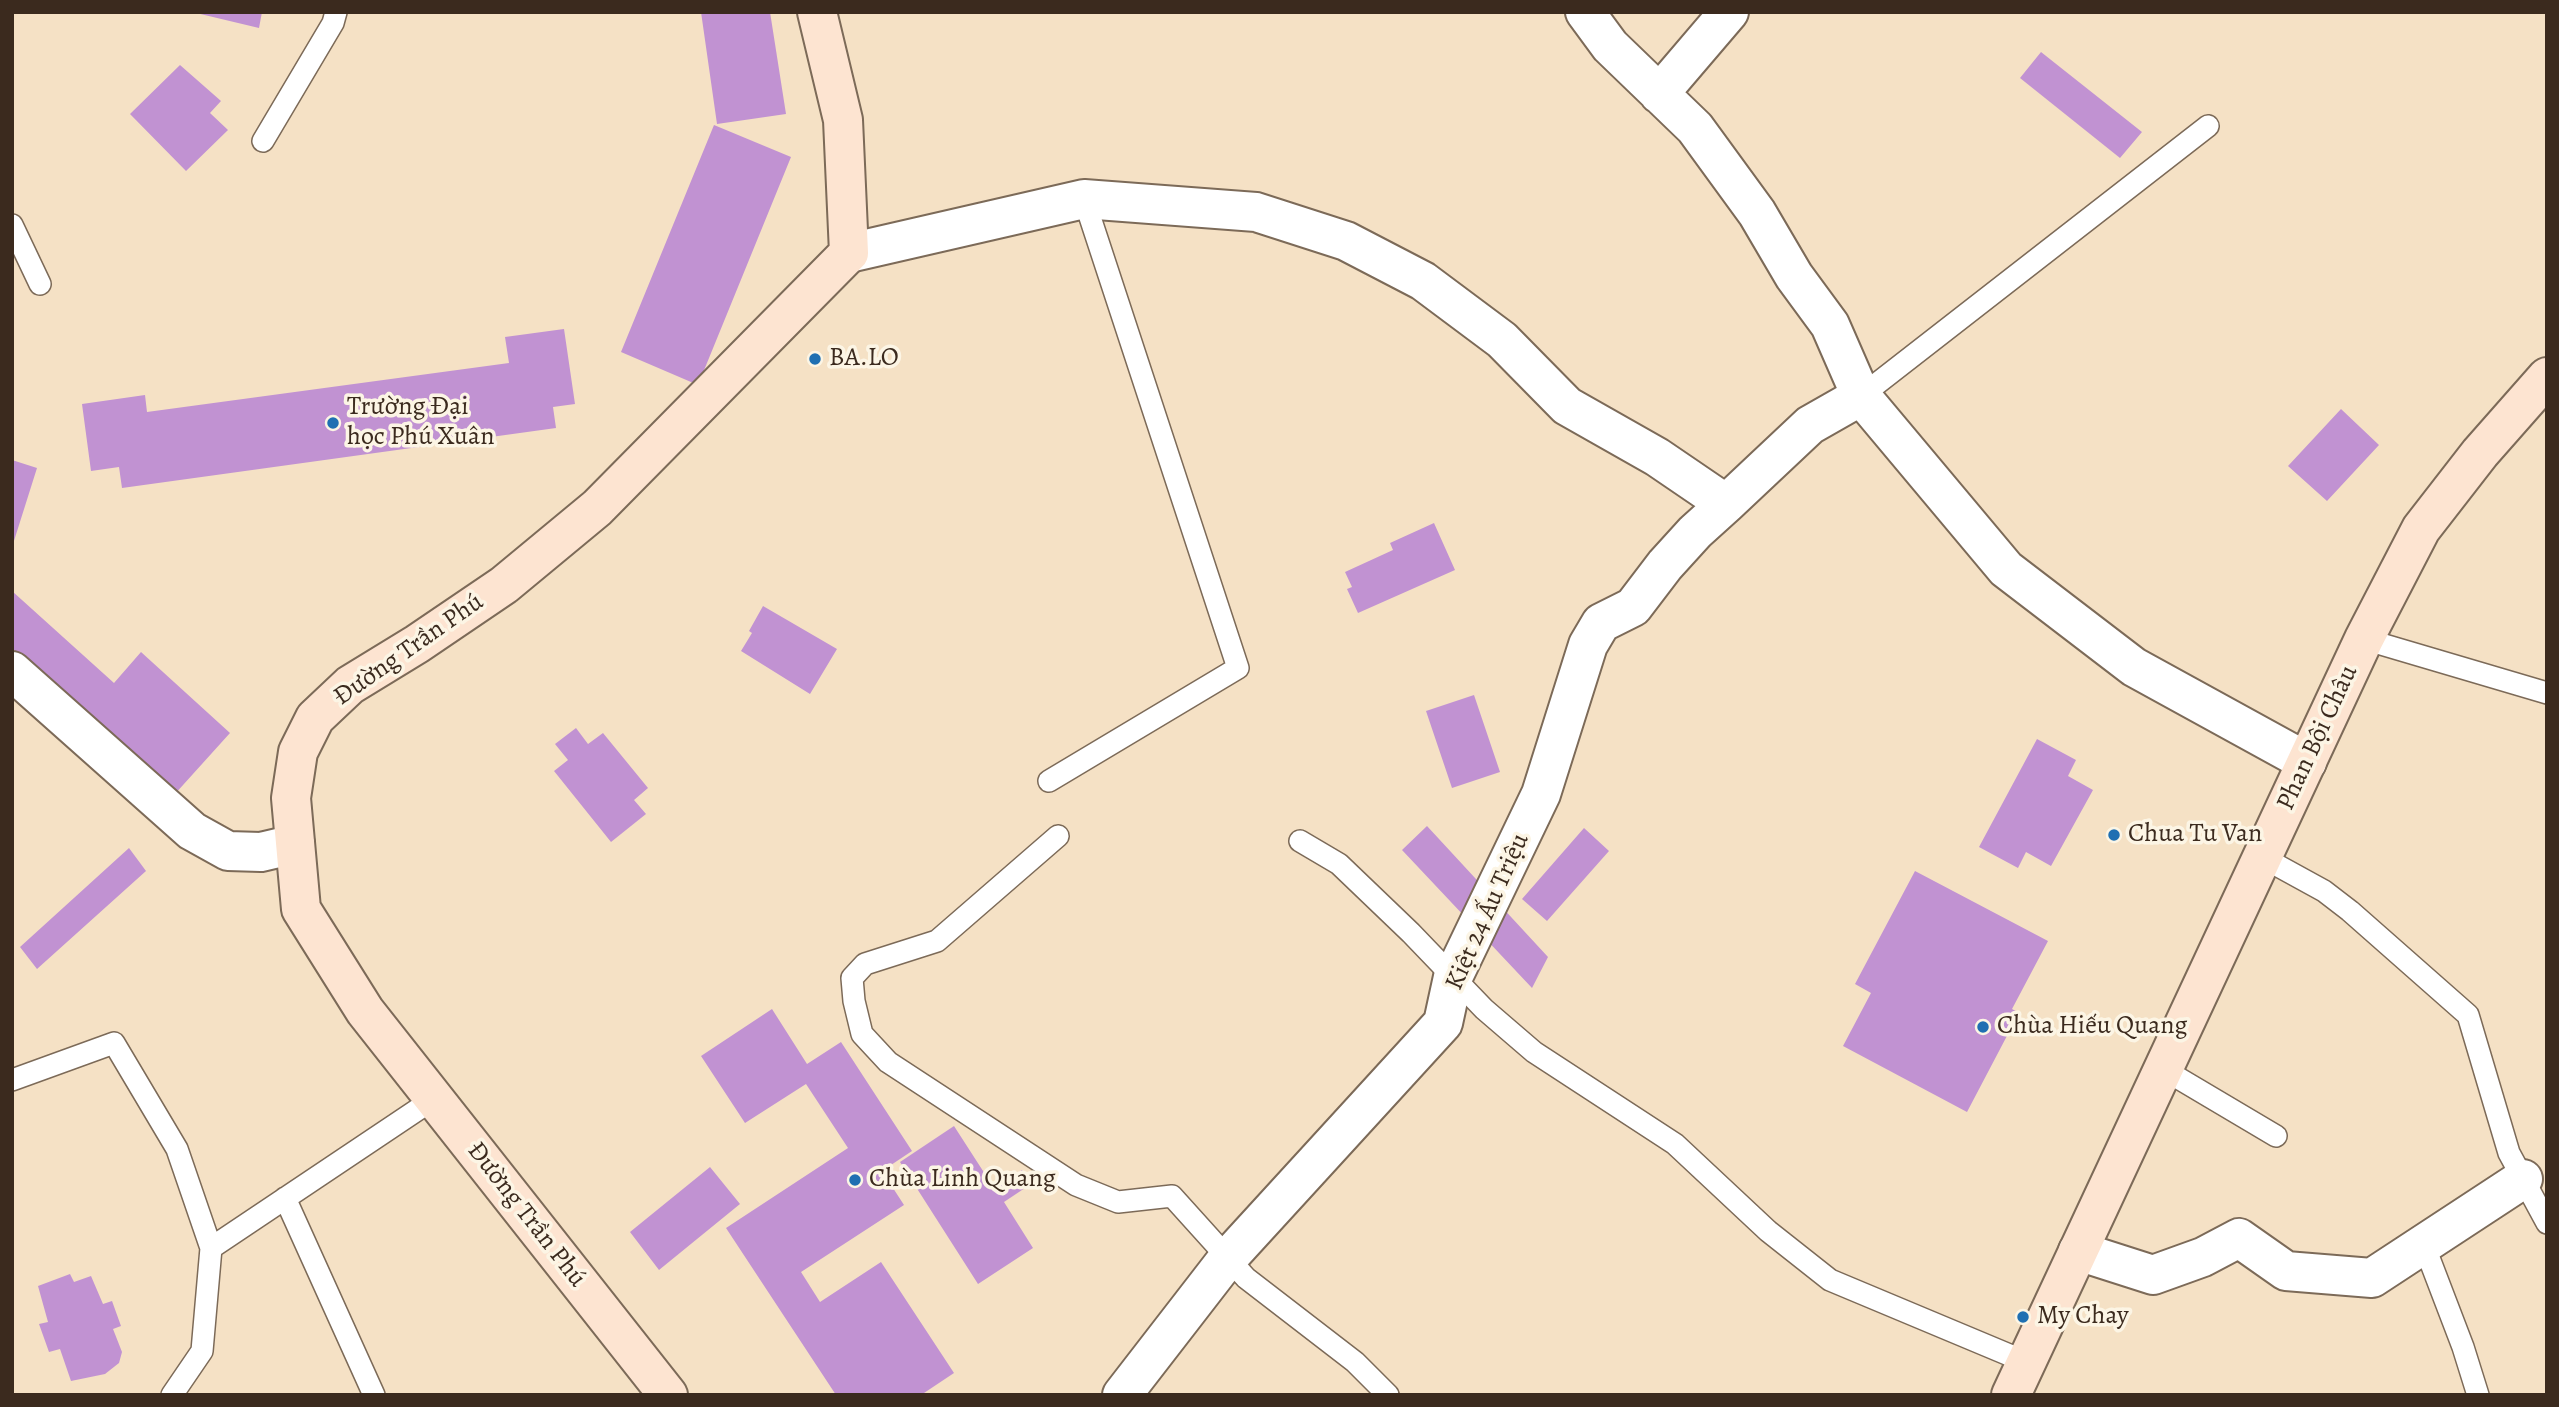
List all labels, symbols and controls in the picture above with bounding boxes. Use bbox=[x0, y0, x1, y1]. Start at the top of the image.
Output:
place label: BA.LO bbox=[829, 343, 899, 375]
marker: BA.LO bbox=[807, 351, 823, 367]
place label: Trường Đại học Phú Xuân bbox=[347, 392, 494, 453]
marker: Trường Đại học Phú Xuân bbox=[325, 415, 341, 431]
street label: Đường Trần Phú bbox=[328, 587, 490, 713]
street label: Phan Bội Châu bbox=[2271, 660, 2365, 816]
place label: Chua Tu Van bbox=[2128, 819, 2262, 851]
marker: Chua Tu Van bbox=[2106, 827, 2122, 843]
street label: Kiệt 24 Ấu Triệu bbox=[1439, 829, 1537, 995]
place label: Chùa Hiếu Quang bbox=[1997, 1011, 2188, 1043]
marker: Chùa Hiếu Quang bbox=[1975, 1019, 1991, 1035]
street label: Đường Trần Phú bbox=[460, 1136, 592, 1294]
place label: Chùa Linh Quang bbox=[869, 1164, 1056, 1196]
marker: Chùa Linh Quang bbox=[847, 1172, 863, 1188]
place label: My Chay bbox=[2037, 1301, 2129, 1333]
marker: My Chay bbox=[2015, 1309, 2031, 1325]

